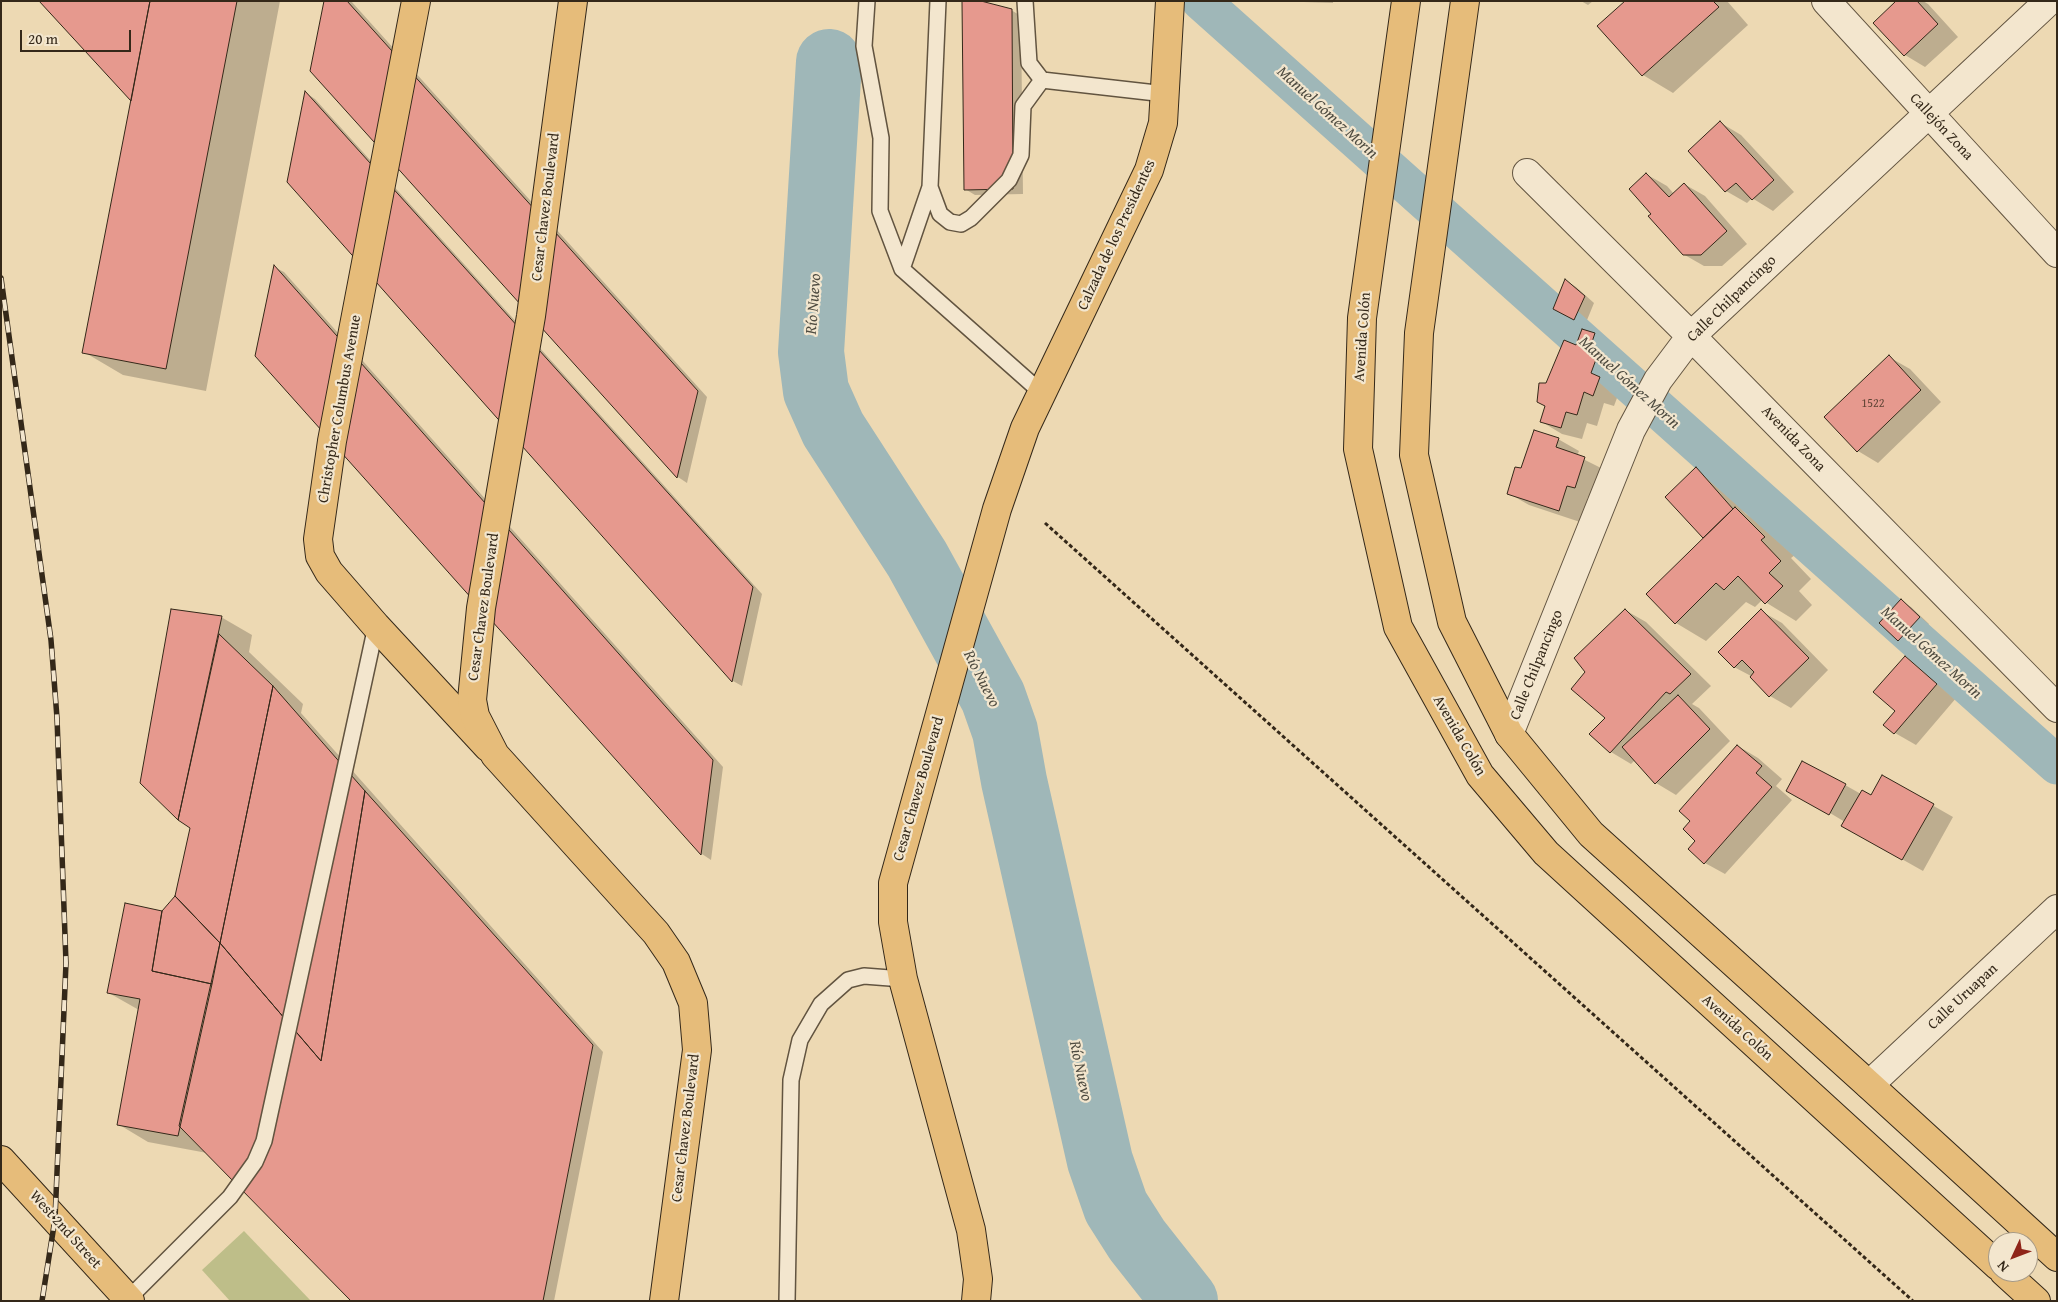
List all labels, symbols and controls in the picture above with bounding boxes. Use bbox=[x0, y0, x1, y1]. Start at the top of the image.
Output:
scale bar bbox=[22, 20, 134, 52]
text: 20 m bbox=[28, 28, 58, 49]
water label: Manuel Gómez Morin bbox=[1273, 63, 1381, 163]
street label: Callejón Zona bbox=[1905, 90, 1977, 164]
street label: Cesar Chavez Boulevard bbox=[528, 132, 564, 282]
street label: Calzada de los Presidentes bbox=[1074, 157, 1160, 313]
street label: Calle Chilpancingo bbox=[1684, 252, 1780, 346]
water label: Río Nuevo bbox=[802, 273, 826, 335]
street label: Avenida Colón bbox=[1351, 292, 1375, 382]
street label: Christopher Columbus Avenue bbox=[315, 314, 365, 504]
water label: Manuel Gómez Morin bbox=[1575, 333, 1683, 433]
house number: 1522 bbox=[1861, 397, 1885, 411]
street label: Avenida Zona bbox=[1757, 402, 1829, 476]
street label: Cesar Chavez Boulevard bbox=[465, 532, 503, 682]
water label: Manuel Gómez Morin bbox=[1877, 603, 1985, 703]
street label: Calle Chilpancingo bbox=[1507, 607, 1567, 723]
water label: Río Nuevo bbox=[959, 647, 1003, 711]
street label: Avenida Colón bbox=[1429, 693, 1489, 779]
street label: Cesar Chavez Boulevard bbox=[890, 715, 948, 863]
street label: Calle Uruapan bbox=[1924, 960, 2002, 1034]
street label: Avenida Colón bbox=[1698, 991, 1776, 1065]
water label: Río Nuevo bbox=[1064, 1039, 1096, 1103]
street label: Cesar Chavez Boulevard bbox=[668, 1053, 704, 1203]
street label: West 2nd Street bbox=[25, 1187, 105, 1273]
north arrow bbox=[1988, 1232, 2038, 1282]
text: N bbox=[1992, 1256, 2013, 1277]

